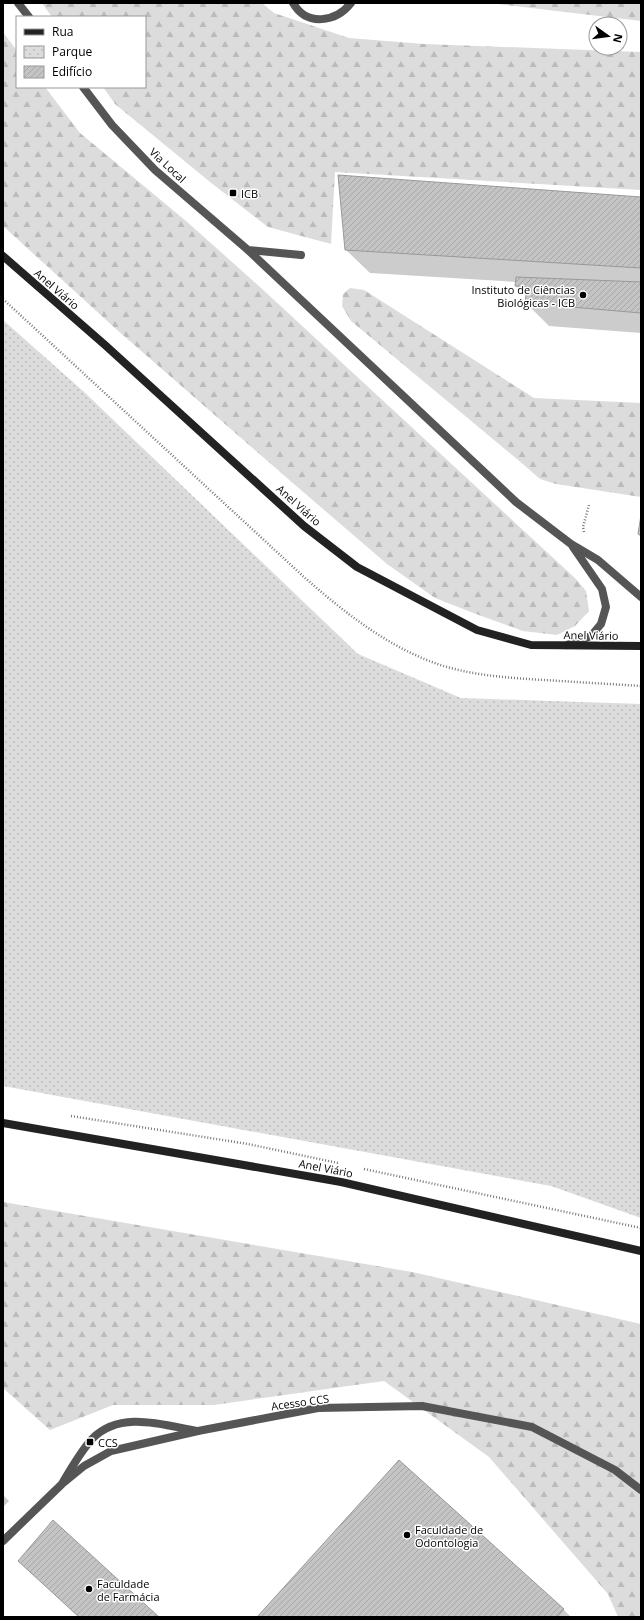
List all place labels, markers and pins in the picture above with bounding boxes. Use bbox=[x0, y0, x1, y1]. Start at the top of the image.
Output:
place label: ICB bbox=[241, 186, 258, 201]
marker: ICB bbox=[228, 188, 238, 198]
place label: Instituto de Ciências Biológicas - ICB bbox=[471, 282, 575, 310]
marker: Instituto de Ciências Biológicas - ICB bbox=[578, 290, 588, 300]
place label: CCS bbox=[98, 1435, 118, 1450]
marker: CCS bbox=[85, 1437, 95, 1447]
place label: Faculdade de Odontologia bbox=[415, 1522, 483, 1550]
marker: Faculdade de Odontologia bbox=[402, 1530, 412, 1540]
place label: Faculdade de Farmácia bbox=[97, 1576, 160, 1604]
marker: Faculdade de Farmácia bbox=[84, 1584, 94, 1594]

